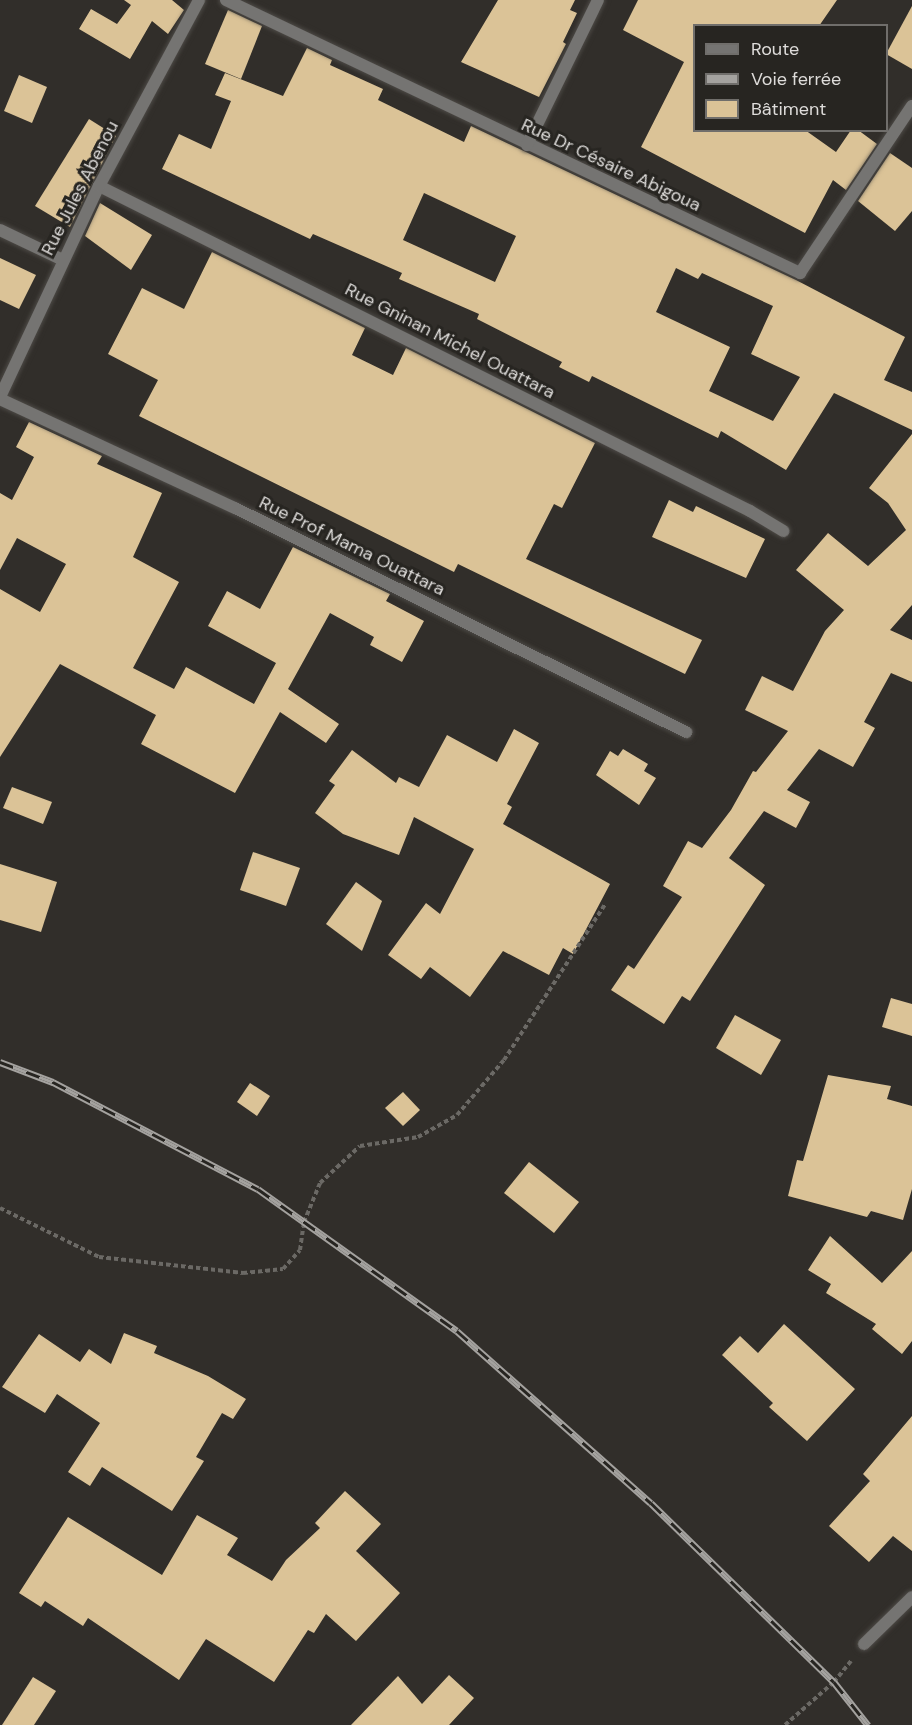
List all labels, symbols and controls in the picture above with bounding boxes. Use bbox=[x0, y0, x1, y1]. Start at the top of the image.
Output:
legend bbox=[693, 24, 888, 132]
text: Route bbox=[751, 37, 799, 61]
text: Voie ferrée bbox=[751, 67, 841, 91]
text: Bâtiment bbox=[751, 97, 826, 121]
street label: Rue Dr Césaire Abigoua bbox=[518, 114, 704, 216]
street label: Rue Jules Abenou bbox=[37, 117, 123, 259]
street label: Rue Gninan Michel Ouattara bbox=[341, 279, 559, 403]
street label: Rue Prof Mama Ouattara bbox=[256, 492, 448, 600]

